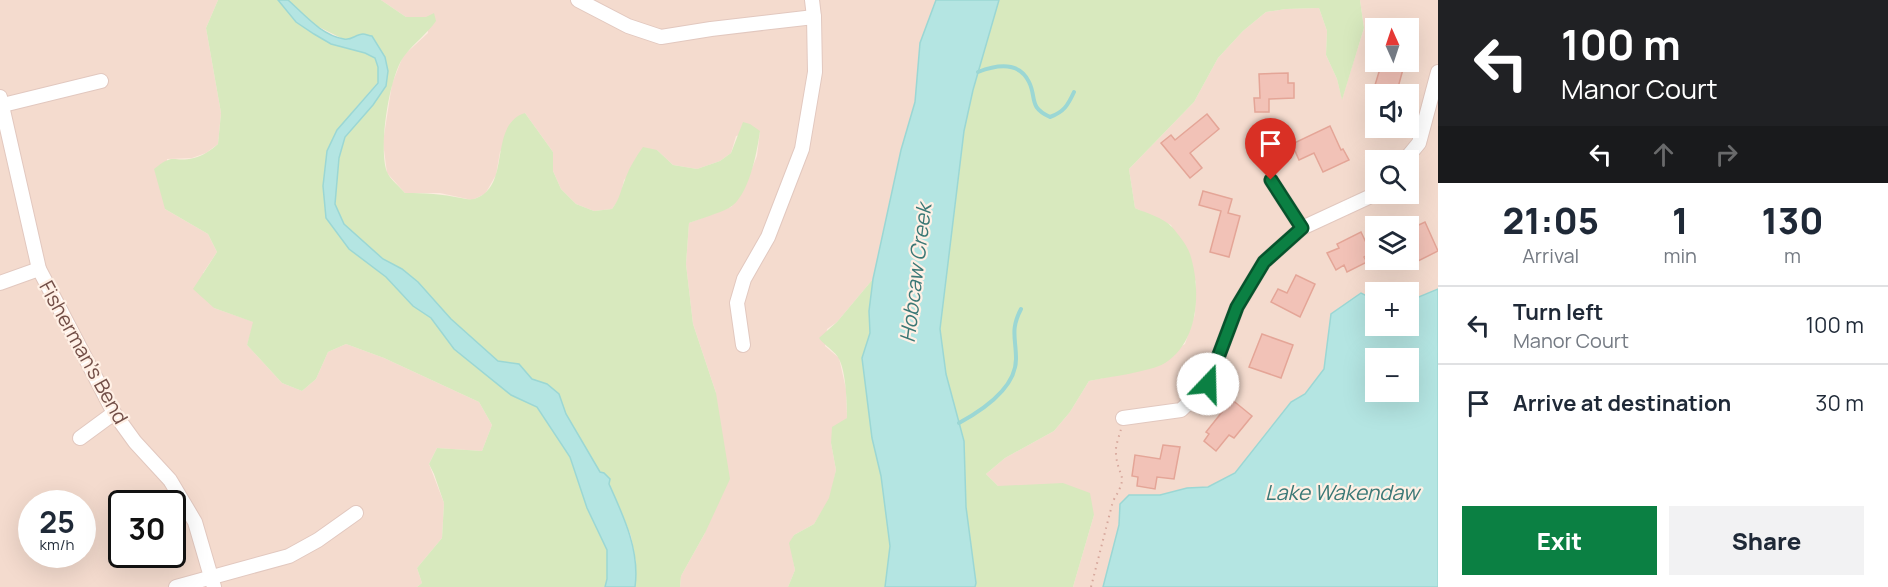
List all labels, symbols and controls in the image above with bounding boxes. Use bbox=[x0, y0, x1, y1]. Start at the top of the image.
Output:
text: 100 m bbox=[1561, 15, 1681, 73]
north arrow bbox=[1365, 18, 1419, 72]
map controls bbox=[1365, 18, 1419, 402]
icon: left bbox=[1462, 24, 1540, 102]
text: Manor Court bbox=[1561, 70, 1718, 107]
button: sound bbox=[1365, 84, 1419, 138]
pin bbox=[1245, 118, 1296, 180]
icon: arrive bbox=[1254, 127, 1287, 160]
icon: left bbox=[1584, 138, 1617, 171]
icon: ahead bbox=[1647, 138, 1680, 171]
icon: right bbox=[1710, 138, 1743, 171]
button: search bbox=[1365, 150, 1419, 204]
text: 21:05 bbox=[1503, 196, 1599, 245]
text: 1 bbox=[1672, 196, 1688, 245]
text: 130 bbox=[1762, 196, 1823, 245]
water label: Hobcaw Creek bbox=[893, 199, 938, 344]
button: layers bbox=[1365, 216, 1419, 270]
text: Arrival bbox=[1522, 242, 1579, 269]
text: min bbox=[1663, 242, 1697, 269]
text: m bbox=[1784, 242, 1801, 269]
street label: Fisherman's Bend bbox=[33, 276, 135, 428]
button: + bbox=[1365, 282, 1419, 336]
text: Turn left bbox=[1513, 297, 1603, 327]
icon: left bbox=[1462, 309, 1495, 342]
text: 100 m bbox=[1806, 310, 1864, 340]
text: Manor Court bbox=[1513, 327, 1629, 354]
button: − bbox=[1365, 348, 1419, 402]
position arrow bbox=[1176, 352, 1240, 416]
icon: arrive bbox=[1462, 387, 1495, 420]
text: Arrive at destination bbox=[1513, 388, 1731, 418]
text: 30 m bbox=[1815, 388, 1864, 418]
water label: Lake Wakendaw bbox=[1265, 478, 1422, 506]
speed limit sign: 30 bbox=[108, 490, 186, 568]
text: 25 bbox=[39, 501, 75, 542]
button: Exit bbox=[1462, 506, 1657, 575]
button: Share bbox=[1669, 506, 1864, 575]
text: km/h bbox=[40, 534, 74, 555]

